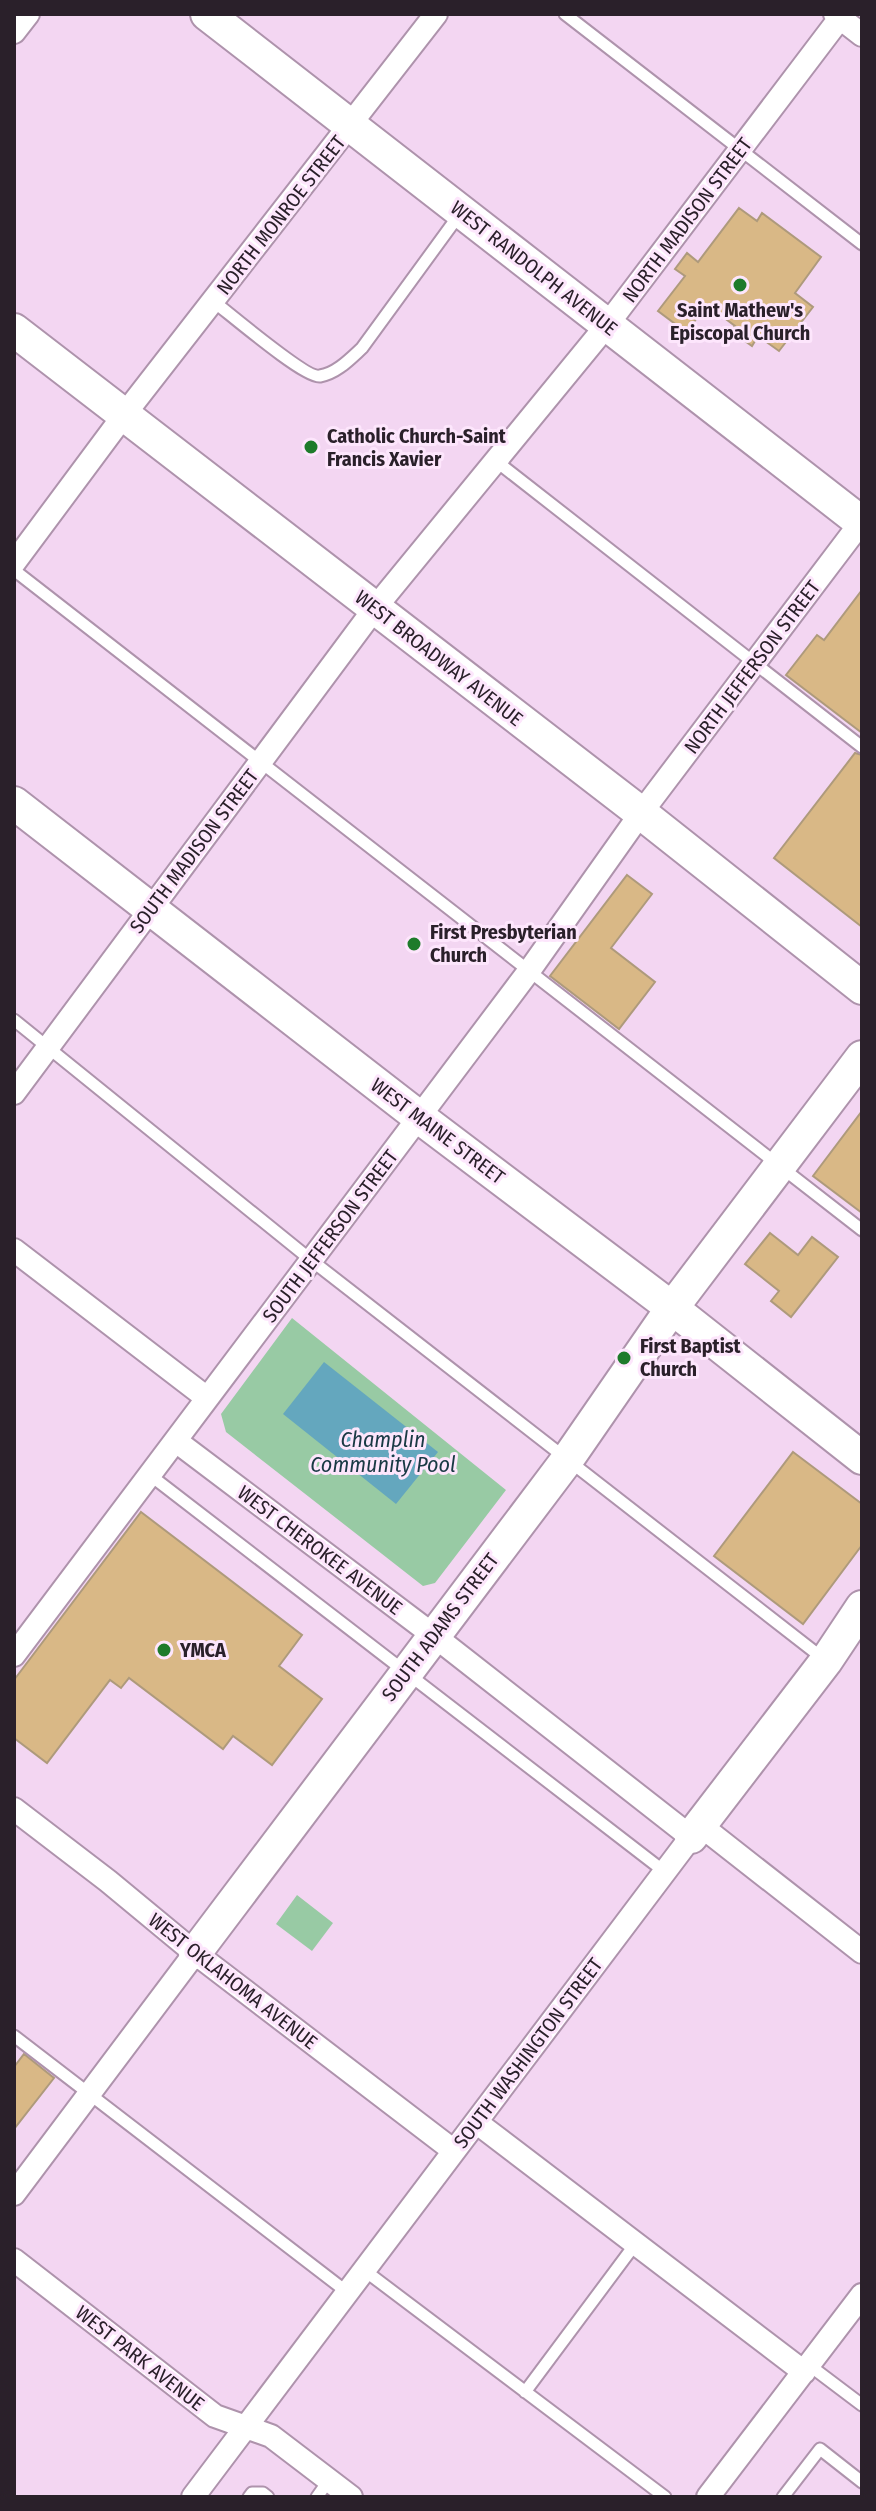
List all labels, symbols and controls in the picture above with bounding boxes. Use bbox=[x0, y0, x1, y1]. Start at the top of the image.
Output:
street label: NORTH MONROE STREET bbox=[212, 130, 351, 299]
street label: NORTH MADISON STREET bbox=[617, 132, 757, 307]
street label: WEST RANDOLPH AVENUE bbox=[446, 196, 622, 340]
marker: Saint Mathew's Episcopal Church bbox=[731, 276, 749, 294]
place label: Saint Mathew's Episcopal Church bbox=[670, 298, 810, 345]
place label: Catholic Church-Saint Francis Xavier bbox=[327, 424, 507, 471]
marker: Catholic Church-Saint Francis Xavier bbox=[302, 438, 320, 456]
street label: NORTH JEFFERSON STREET bbox=[679, 575, 825, 758]
street label: WEST BROADWAY AVENUE bbox=[350, 585, 528, 731]
street label: SOUTH MADISON STREET bbox=[125, 764, 264, 938]
place label: First Presbyterian Church bbox=[430, 920, 577, 967]
marker: First Presbyterian Church bbox=[405, 935, 423, 953]
street label: WEST MAINE STREET bbox=[366, 1073, 510, 1190]
street label: SOUTH JEFFERSON STREET bbox=[257, 1144, 403, 1327]
place label: First Baptist Church bbox=[640, 1334, 742, 1381]
marker: First Baptist Church bbox=[615, 1349, 633, 1367]
water label: Champlin Community Pool bbox=[310, 1426, 456, 1478]
street label: WEST CHEROKEE AVENUE bbox=[233, 1480, 407, 1620]
street label: SOUTH ADAMS STREET bbox=[377, 1548, 504, 1706]
place label: YMCA bbox=[179, 1638, 227, 1662]
marker: YMCA bbox=[155, 1641, 173, 1659]
street label: WEST OKLAHOMA AVENUE bbox=[144, 1908, 322, 2054]
street label: SOUTH WASHINGTON STREET bbox=[449, 1953, 608, 2153]
street label: WEST PARK AVENUE bbox=[71, 2300, 209, 2416]

